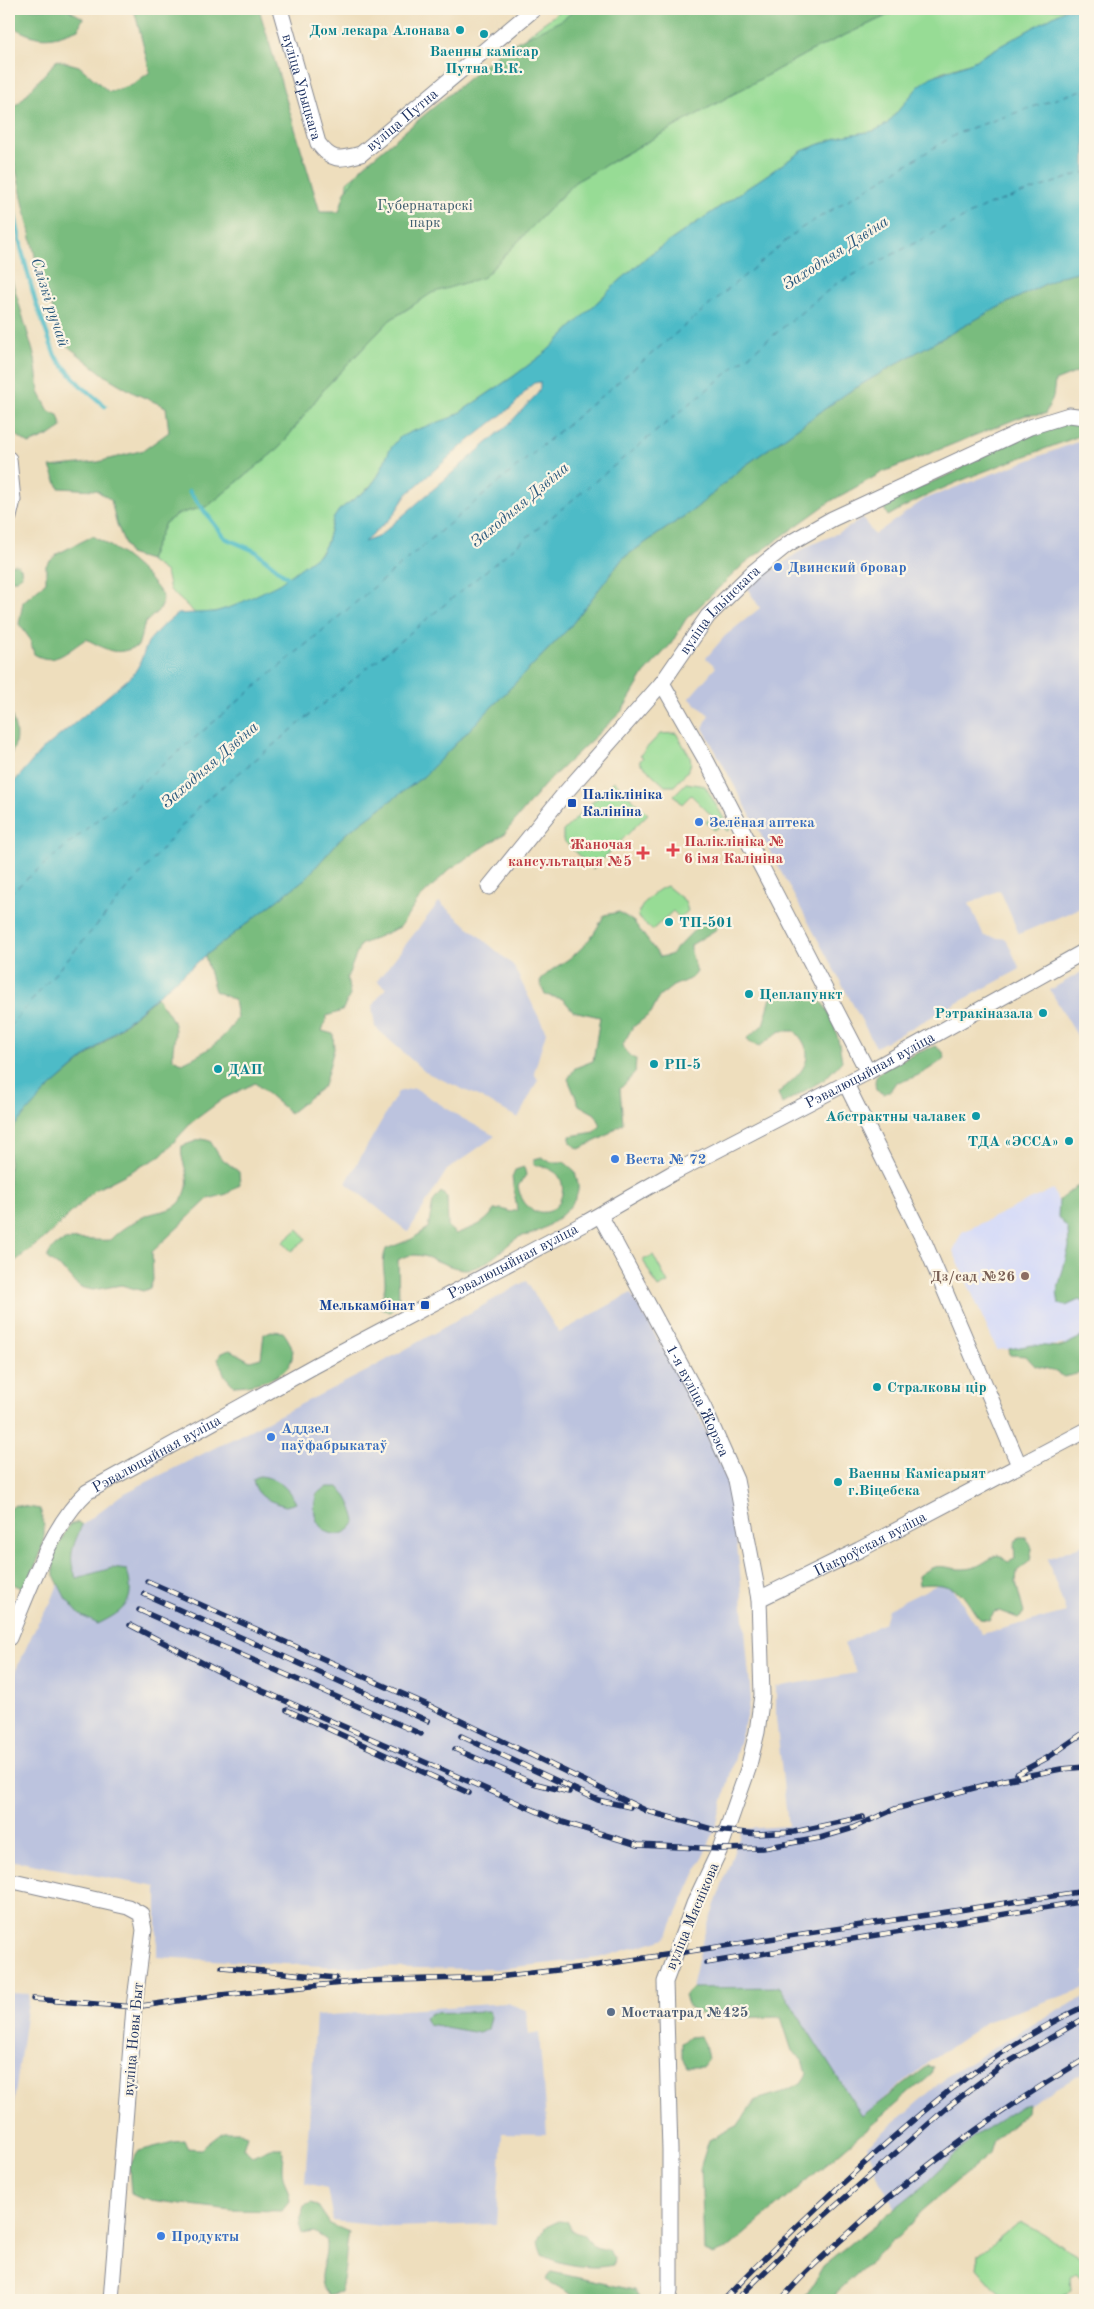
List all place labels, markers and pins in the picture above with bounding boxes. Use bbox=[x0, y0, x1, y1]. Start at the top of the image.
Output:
place label: Дом лекара Алонава bbox=[309, 24, 450, 39]
marker: Дом лекара Алонава bbox=[454, 24, 466, 36]
marker: Ваенны камісар Путна В.К. bbox=[478, 28, 490, 40]
place label: Ваенны камісар Путна В.К. bbox=[429, 45, 539, 77]
marker: Двинский бровар bbox=[772, 561, 784, 573]
place label: Двинский бровар bbox=[788, 561, 907, 576]
place label: Паліклініка Калініна bbox=[582, 788, 663, 820]
marker: Паліклініка Калініна bbox=[566, 797, 578, 809]
marker: Зелёная аптека bbox=[693, 816, 705, 828]
place label: Зелёная аптека bbox=[709, 816, 815, 831]
place label: Паліклініка № 6 імя Калініна bbox=[684, 835, 785, 867]
place label: Жаночая кансультацыя №5 bbox=[508, 838, 632, 870]
marker: Паліклініка № 6 імя Калініна bbox=[666, 843, 680, 857]
marker: Жаночая кансультацыя №5 bbox=[636, 846, 650, 860]
marker: ТП-501 bbox=[663, 916, 675, 928]
place label: ТП-501 bbox=[679, 916, 734, 931]
marker: Цеплапункт bbox=[743, 988, 755, 1000]
place label: Цеплапункт bbox=[759, 988, 842, 1003]
place label: Рэтракіназала bbox=[935, 1007, 1033, 1022]
marker: Рэтракіназала bbox=[1037, 1007, 1049, 1019]
marker: РП-5 bbox=[648, 1058, 660, 1070]
place label: РП-5 bbox=[664, 1058, 701, 1073]
marker: ДАП bbox=[212, 1063, 224, 1075]
place label: ДАП bbox=[228, 1063, 263, 1078]
place label: Абстрактны чалавек bbox=[826, 1110, 966, 1125]
marker: Абстрактны чалавек bbox=[970, 1110, 982, 1122]
place label: ТДА «ЭССА» bbox=[967, 1135, 1059, 1150]
marker: ТДА «ЭССА» bbox=[1063, 1135, 1075, 1147]
marker: Веста № 72 bbox=[609, 1153, 621, 1165]
place label: Веста № 72 bbox=[625, 1153, 706, 1168]
place label: Дз/сад №26 bbox=[931, 1270, 1015, 1285]
marker: Дз/сад №26 bbox=[1019, 1270, 1031, 1282]
place label: Мелькамбінат bbox=[319, 1299, 415, 1314]
marker: Мелькамбінат bbox=[419, 1299, 431, 1311]
marker: Стралковы цір bbox=[871, 1381, 883, 1393]
place label: Стралковы цір bbox=[887, 1381, 987, 1396]
place label: Аддзел паўфабрыкатаў bbox=[281, 1422, 388, 1454]
marker: Аддзел паўфабрыкатаў bbox=[265, 1431, 277, 1443]
place label: Ваенны Камісарыят г.Віцебска bbox=[848, 1467, 986, 1499]
marker: Ваенны Камісарыят г.Віцебска bbox=[832, 1476, 844, 1488]
marker: Мостаатрад №425 bbox=[605, 2006, 617, 2018]
place label: Мостаатрад №425 bbox=[621, 2006, 749, 2021]
marker: Продукты bbox=[155, 2230, 167, 2242]
place label: Продукты bbox=[171, 2230, 239, 2245]

